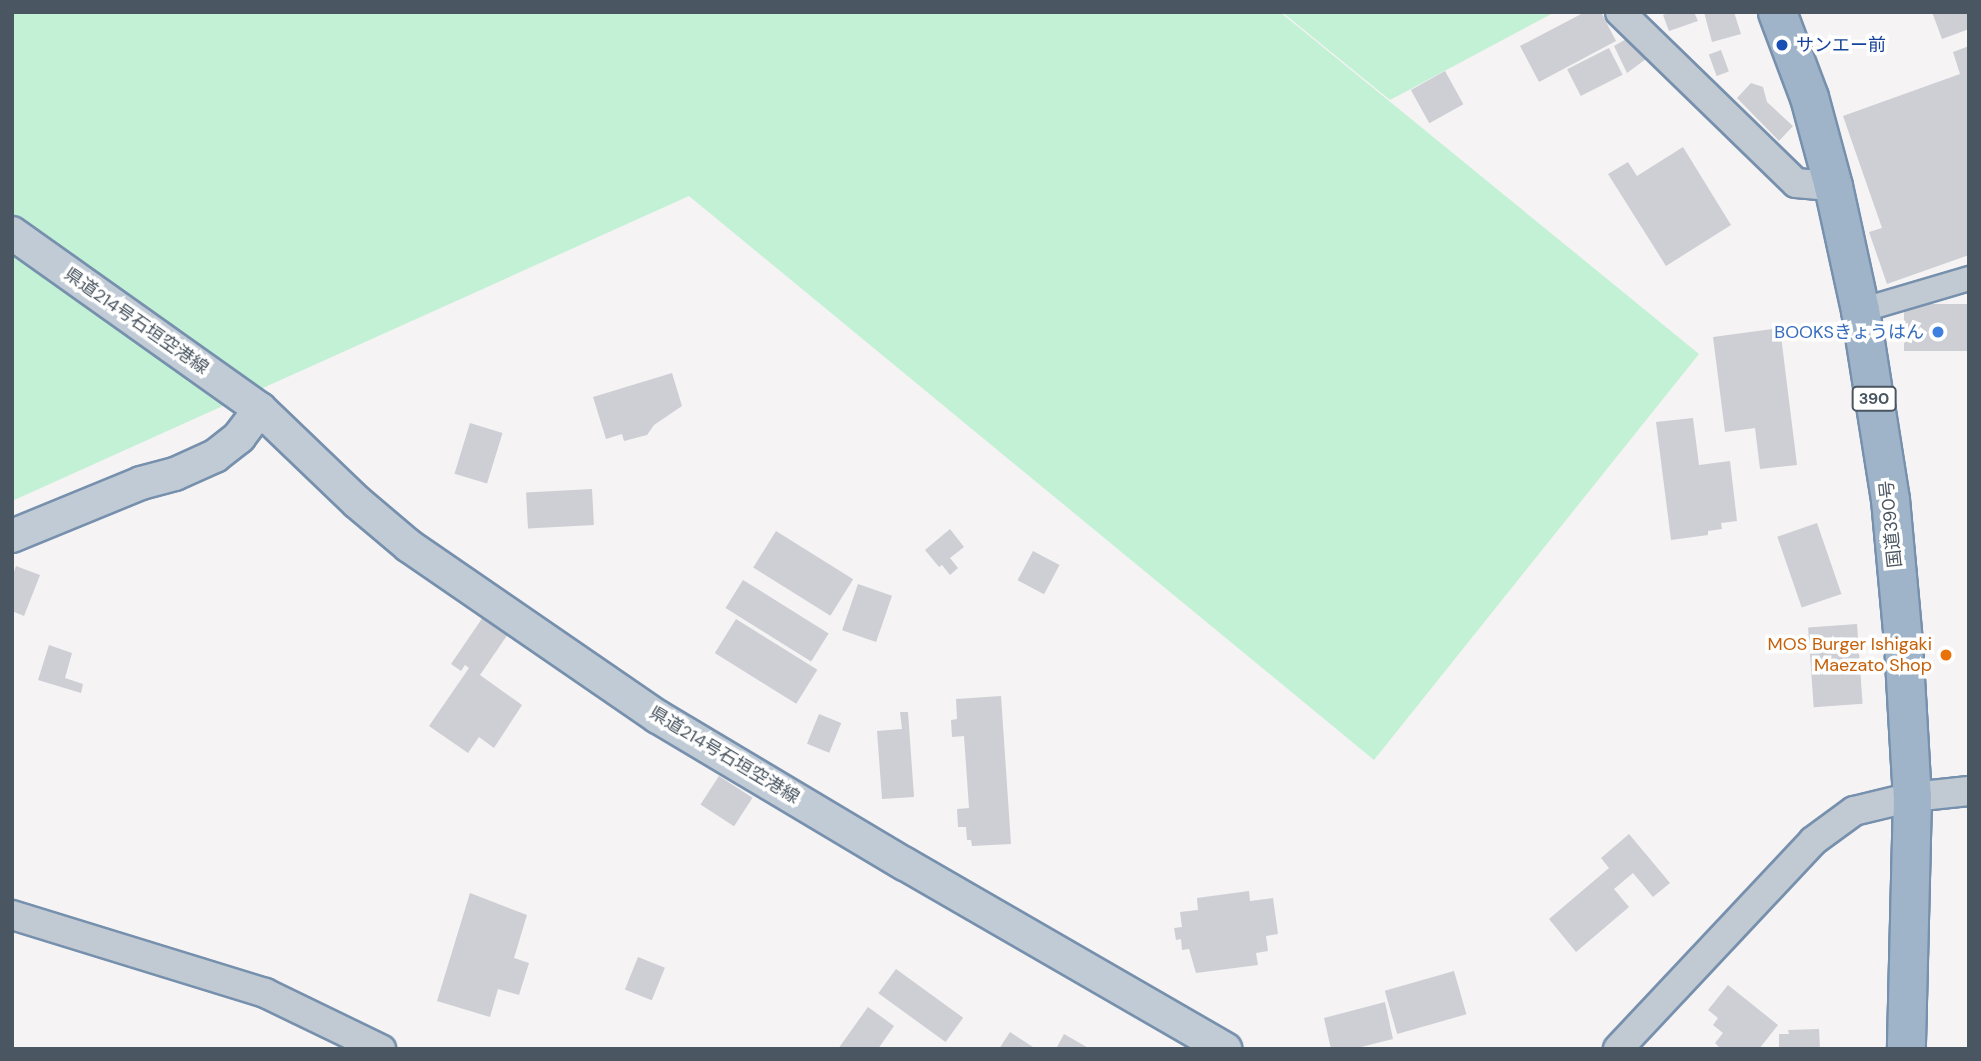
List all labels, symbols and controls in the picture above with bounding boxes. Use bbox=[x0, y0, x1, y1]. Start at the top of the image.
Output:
place label: サンエー前 bbox=[1796, 34, 1886, 56]
marker: サンエー前 bbox=[1774, 37, 1790, 53]
street label: 県道214号石垣空港線 bbox=[60, 263, 212, 379]
place label: BOOKSきょうはん bbox=[1774, 321, 1924, 343]
marker: BOOKSきょうはん bbox=[1930, 324, 1946, 340]
road number: 390 bbox=[1851, 386, 1897, 412]
street label: 国道390号 bbox=[1876, 479, 1906, 569]
place label: MOS Burger Ishigaki Maezato Shop bbox=[1768, 634, 1932, 676]
marker: MOS Burger Ishigaki Maezato Shop bbox=[1938, 647, 1954, 663]
street label: 県道214号石垣空港線 bbox=[645, 702, 803, 808]

